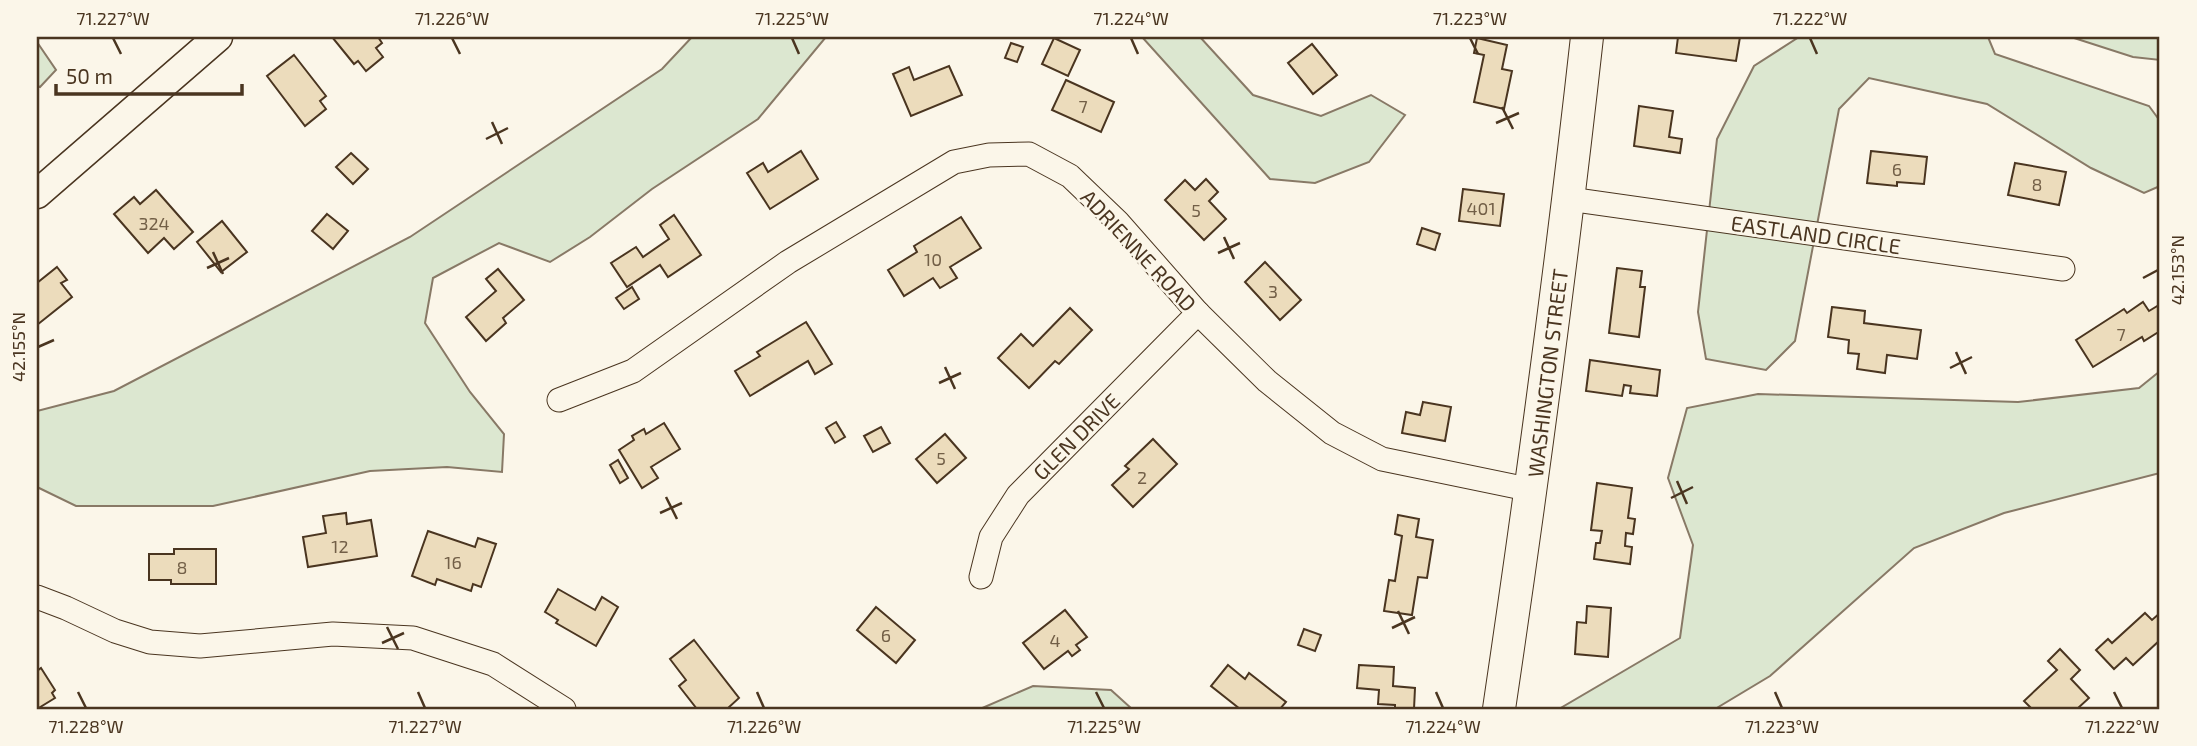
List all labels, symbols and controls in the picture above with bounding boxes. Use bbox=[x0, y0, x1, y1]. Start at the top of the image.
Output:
text: 71.227°W bbox=[76, 7, 150, 29]
text: 71.226°W bbox=[415, 7, 489, 29]
text: 71.225°W bbox=[755, 7, 829, 29]
text: 71.224°W bbox=[1093, 7, 1169, 29]
text: 71.223°W bbox=[1433, 7, 1507, 29]
text: 71.222°W bbox=[1773, 7, 1847, 29]
scale bar bbox=[56, 52, 242, 96]
text: 50 m bbox=[66, 63, 113, 88]
house number: 7 bbox=[1078, 95, 1088, 117]
house number: 6 bbox=[1892, 158, 1902, 180]
house number: 8 bbox=[2032, 173, 2042, 195]
street label: ADRIENNE ROAD bbox=[1076, 184, 1202, 316]
house number: 401 bbox=[1466, 197, 1496, 219]
house number: 5 bbox=[1191, 199, 1201, 221]
street label: EASTLAND CIRCLE bbox=[1730, 210, 1902, 258]
house number: 324 bbox=[138, 212, 170, 234]
text: 42.153°N bbox=[2166, 235, 2188, 305]
house number: 10 bbox=[924, 248, 942, 270]
street label: WASHINGTON STREET bbox=[1522, 267, 1572, 479]
house number: 3 bbox=[1268, 280, 1278, 302]
text: 42.155°N bbox=[7, 312, 29, 382]
house number: 7 bbox=[2116, 323, 2126, 345]
street label: GLEN DRIVE bbox=[1027, 387, 1125, 485]
house number: 5 bbox=[936, 447, 946, 469]
house number: 2 bbox=[1137, 466, 1147, 488]
house number: 12 bbox=[331, 535, 349, 557]
house number: 16 bbox=[444, 551, 462, 573]
house number: 8 bbox=[177, 556, 187, 578]
house number: 6 bbox=[881, 624, 891, 646]
house number: 4 bbox=[1049, 629, 1061, 651]
text: 71.228°W bbox=[48, 715, 124, 737]
text: 71.227°W bbox=[388, 715, 462, 737]
text: 71.226°W bbox=[727, 715, 801, 737]
text: 71.225°W bbox=[1067, 715, 1141, 737]
text: 71.224°W bbox=[1405, 715, 1481, 737]
text: 71.223°W bbox=[1745, 715, 1819, 737]
text: 71.222°W bbox=[2085, 715, 2159, 737]

